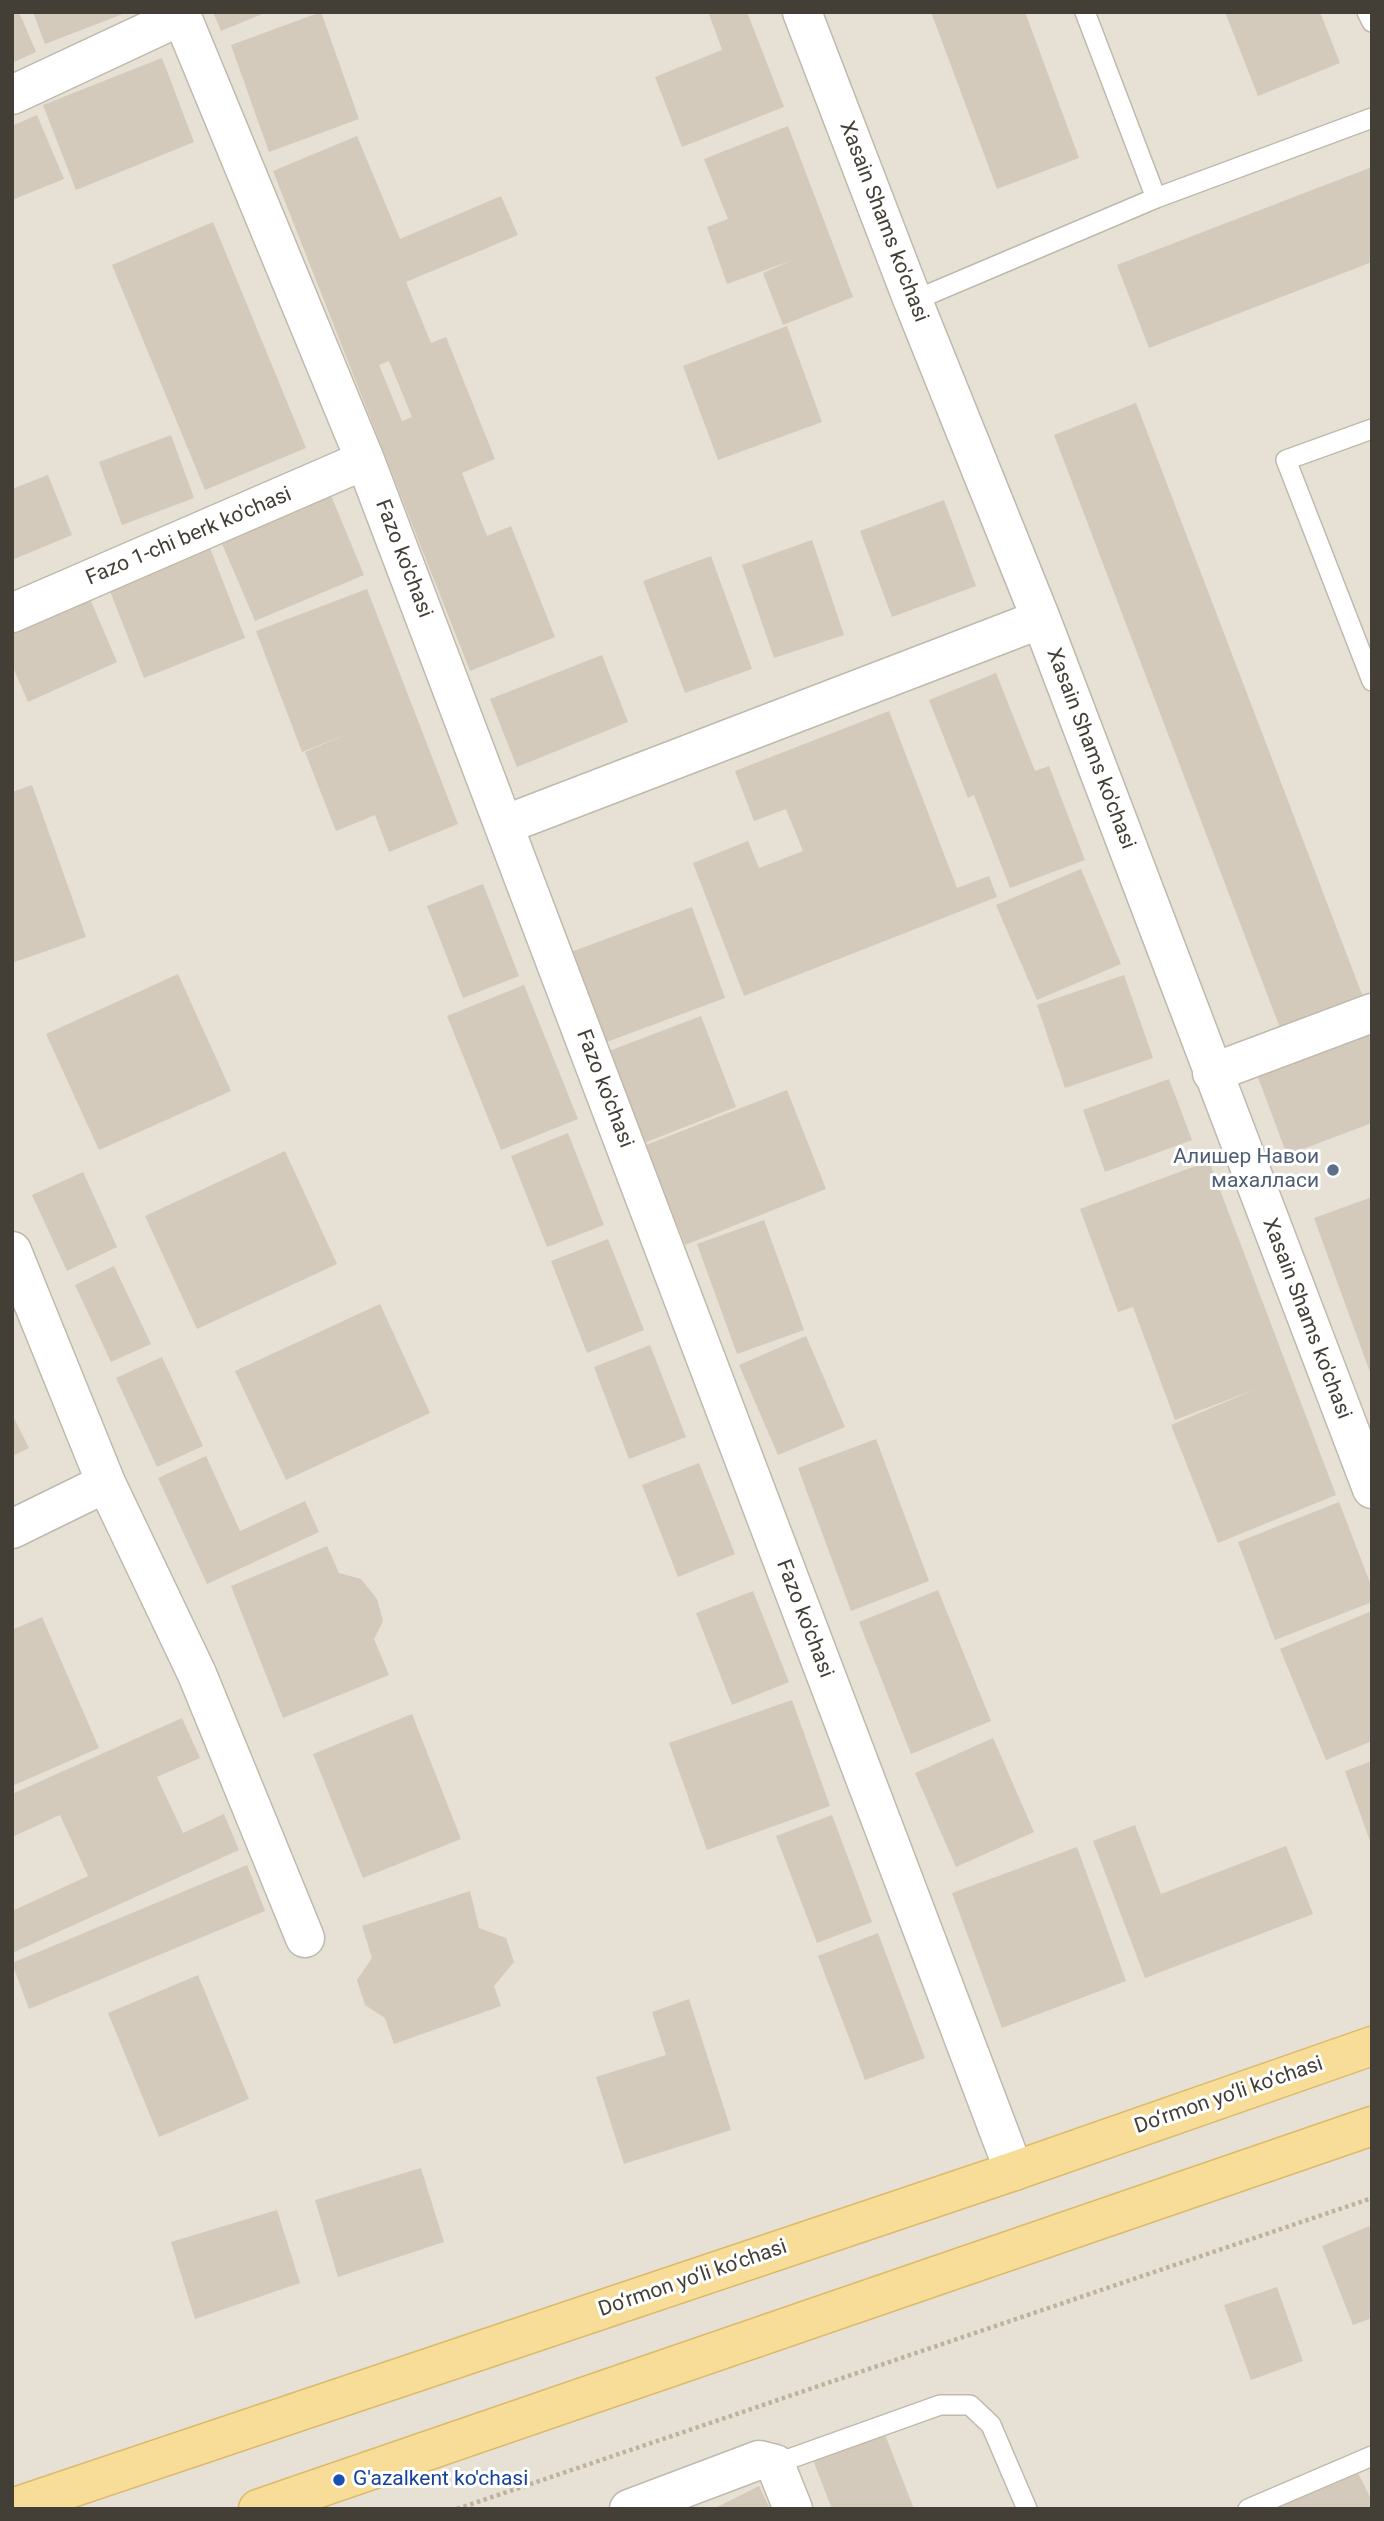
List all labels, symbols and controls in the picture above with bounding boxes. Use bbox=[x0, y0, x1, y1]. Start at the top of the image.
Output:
street label: Xasain Shams ko'chasi bbox=[833, 118, 933, 326]
street label: Fazo 1-chi berk ko'chasi bbox=[82, 482, 296, 592]
street label: Fazo ko'chasi bbox=[369, 496, 437, 622]
street label: Xasain Shams ko'chasi bbox=[1040, 645, 1140, 853]
street label: Fazo ko'chasi bbox=[570, 1026, 638, 1152]
place label: Алишер Навои махалласи bbox=[1173, 1145, 1319, 1195]
marker: Алишер Навои махалласи bbox=[1325, 1162, 1341, 1178]
street label: Xasain Shams ko'chasi bbox=[1256, 1215, 1356, 1423]
street label: Fazo ko'chasi bbox=[770, 1556, 838, 1682]
street label: Do‘rmon yo‘li ko‘chasi bbox=[1131, 2052, 1327, 2140]
street label: Do‘rmon yo‘li ko‘chasi bbox=[595, 2235, 791, 2323]
place label: G'azalkent ko'chasi bbox=[353, 2467, 528, 2493]
marker: G'azalkent ko'chasi bbox=[331, 2472, 347, 2488]

